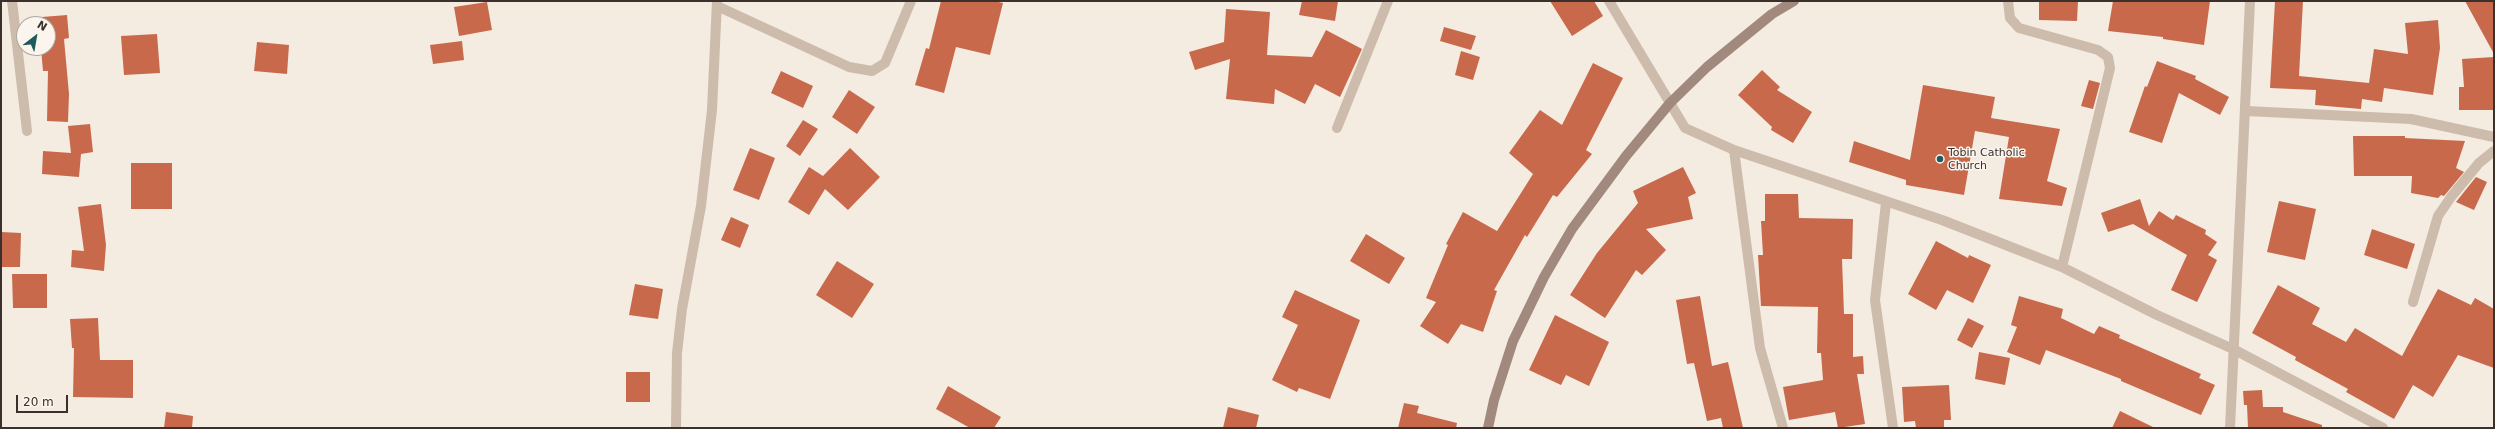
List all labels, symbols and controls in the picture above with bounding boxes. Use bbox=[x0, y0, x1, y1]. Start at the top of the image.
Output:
north arrow bbox=[16, 16, 56, 56]
text: N bbox=[35, 18, 49, 34]
place label: Tobin Catholic Church bbox=[1948, 146, 2025, 172]
marker: Tobin Catholic Church bbox=[1935, 154, 1945, 164]
scale bar bbox=[18, 387, 70, 413]
text: 20 m bbox=[23, 395, 54, 409]

